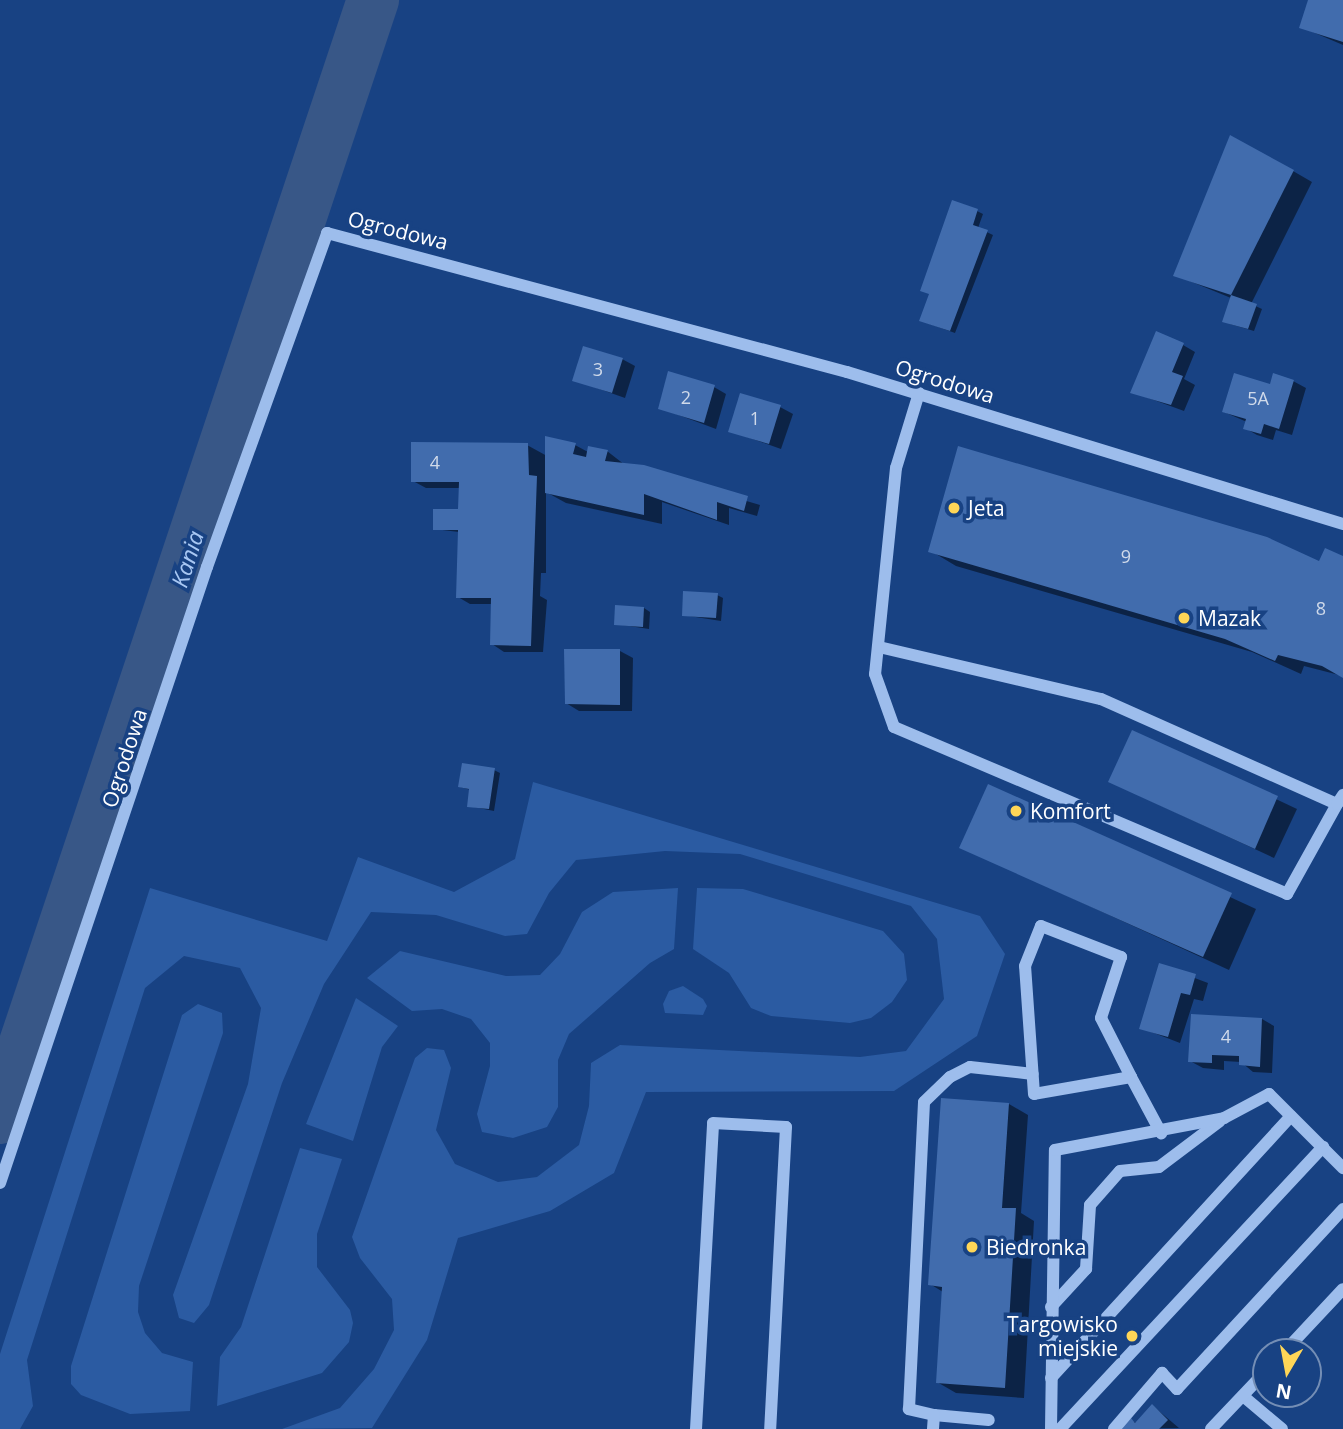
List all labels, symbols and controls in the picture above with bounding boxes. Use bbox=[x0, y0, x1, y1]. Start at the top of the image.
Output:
street label: Ogrodowa bbox=[345, 205, 451, 255]
street label: Ogrodowa bbox=[892, 354, 998, 408]
house number: 3 bbox=[593, 358, 603, 380]
house number: 2 bbox=[681, 386, 691, 408]
house number: 5A bbox=[1247, 387, 1269, 409]
house number: 1 bbox=[750, 407, 760, 429]
house number: 4 bbox=[430, 451, 440, 473]
place label: Jeta bbox=[968, 495, 1005, 521]
marker: Jeta bbox=[946, 500, 962, 516]
water label: Kania bbox=[165, 527, 209, 591]
house number: 9 bbox=[1121, 545, 1131, 567]
house number: 8 bbox=[1316, 597, 1326, 619]
place label: Mazak bbox=[1198, 605, 1261, 631]
marker: Mazak bbox=[1176, 610, 1192, 626]
street label: Ogrodowa bbox=[96, 705, 152, 811]
place label: Komfort bbox=[1030, 798, 1111, 824]
marker: Komfort bbox=[1008, 803, 1024, 819]
house number: 4 bbox=[1221, 1025, 1231, 1047]
place label: Biedronka bbox=[986, 1234, 1086, 1260]
marker: Biedronka bbox=[964, 1239, 980, 1255]
place label: Targowisko miejskie bbox=[1007, 1311, 1118, 1361]
marker: Targowisko miejskie bbox=[1124, 1328, 1140, 1344]
north arrow bbox=[1252, 1338, 1322, 1408]
text: N bbox=[1274, 1378, 1294, 1406]

